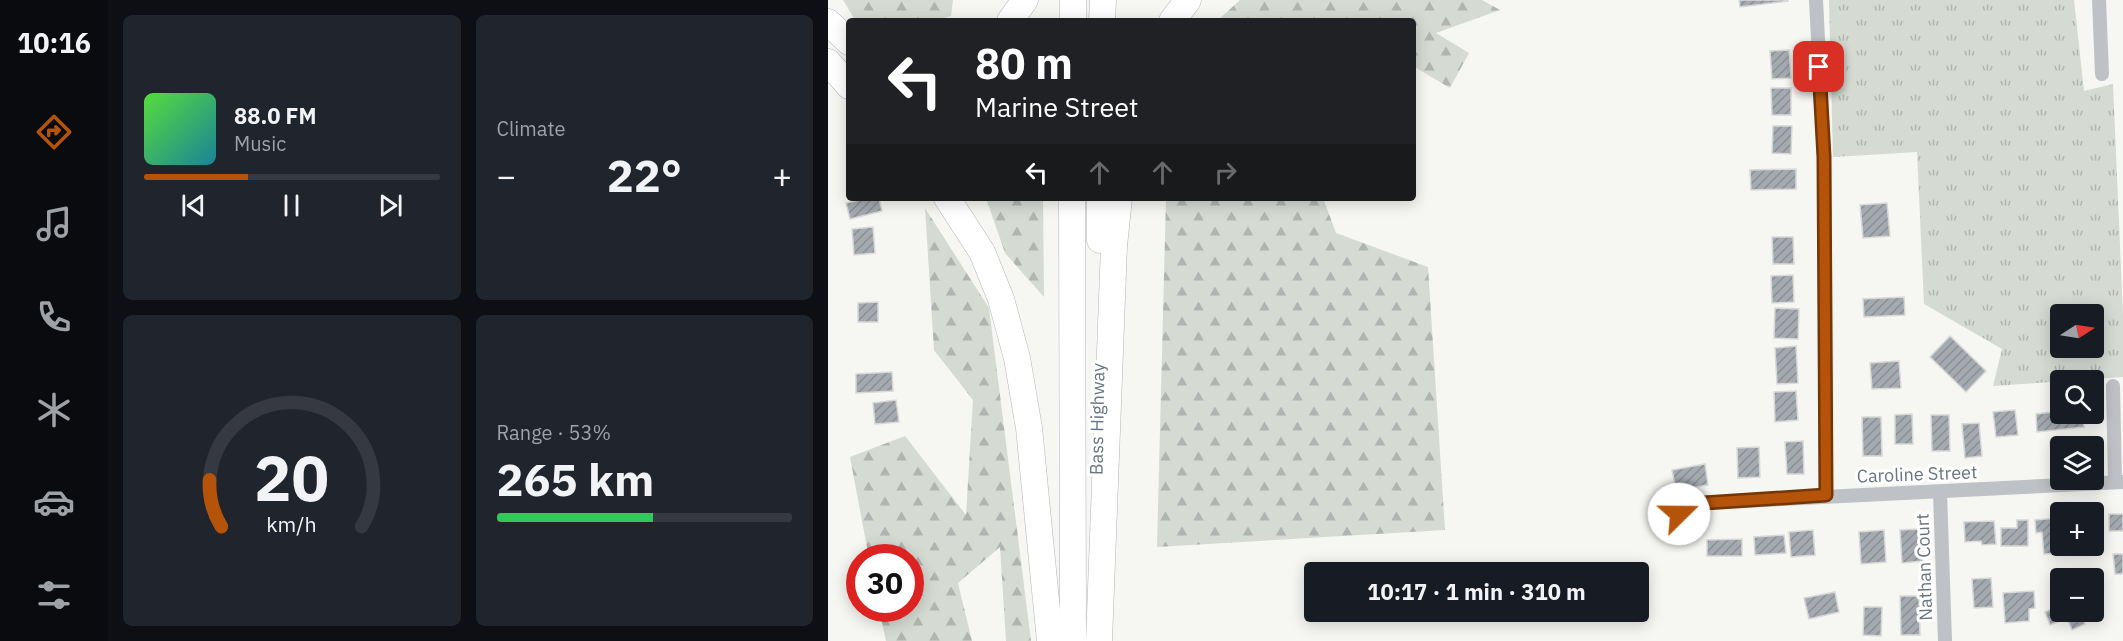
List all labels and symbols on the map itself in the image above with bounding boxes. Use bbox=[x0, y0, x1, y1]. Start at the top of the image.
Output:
pin bbox=[1793, 41, 1844, 92]
north arrow bbox=[2050, 304, 2104, 358]
street label: Bass Highway bbox=[1085, 363, 1109, 475]
street label: Caroline Street bbox=[1856, 460, 1978, 488]
position arrow bbox=[1647, 482, 1711, 546]
street label: Nathan Court bbox=[1911, 513, 1937, 621]
speed limit sign: 30 bbox=[846, 544, 924, 622]

